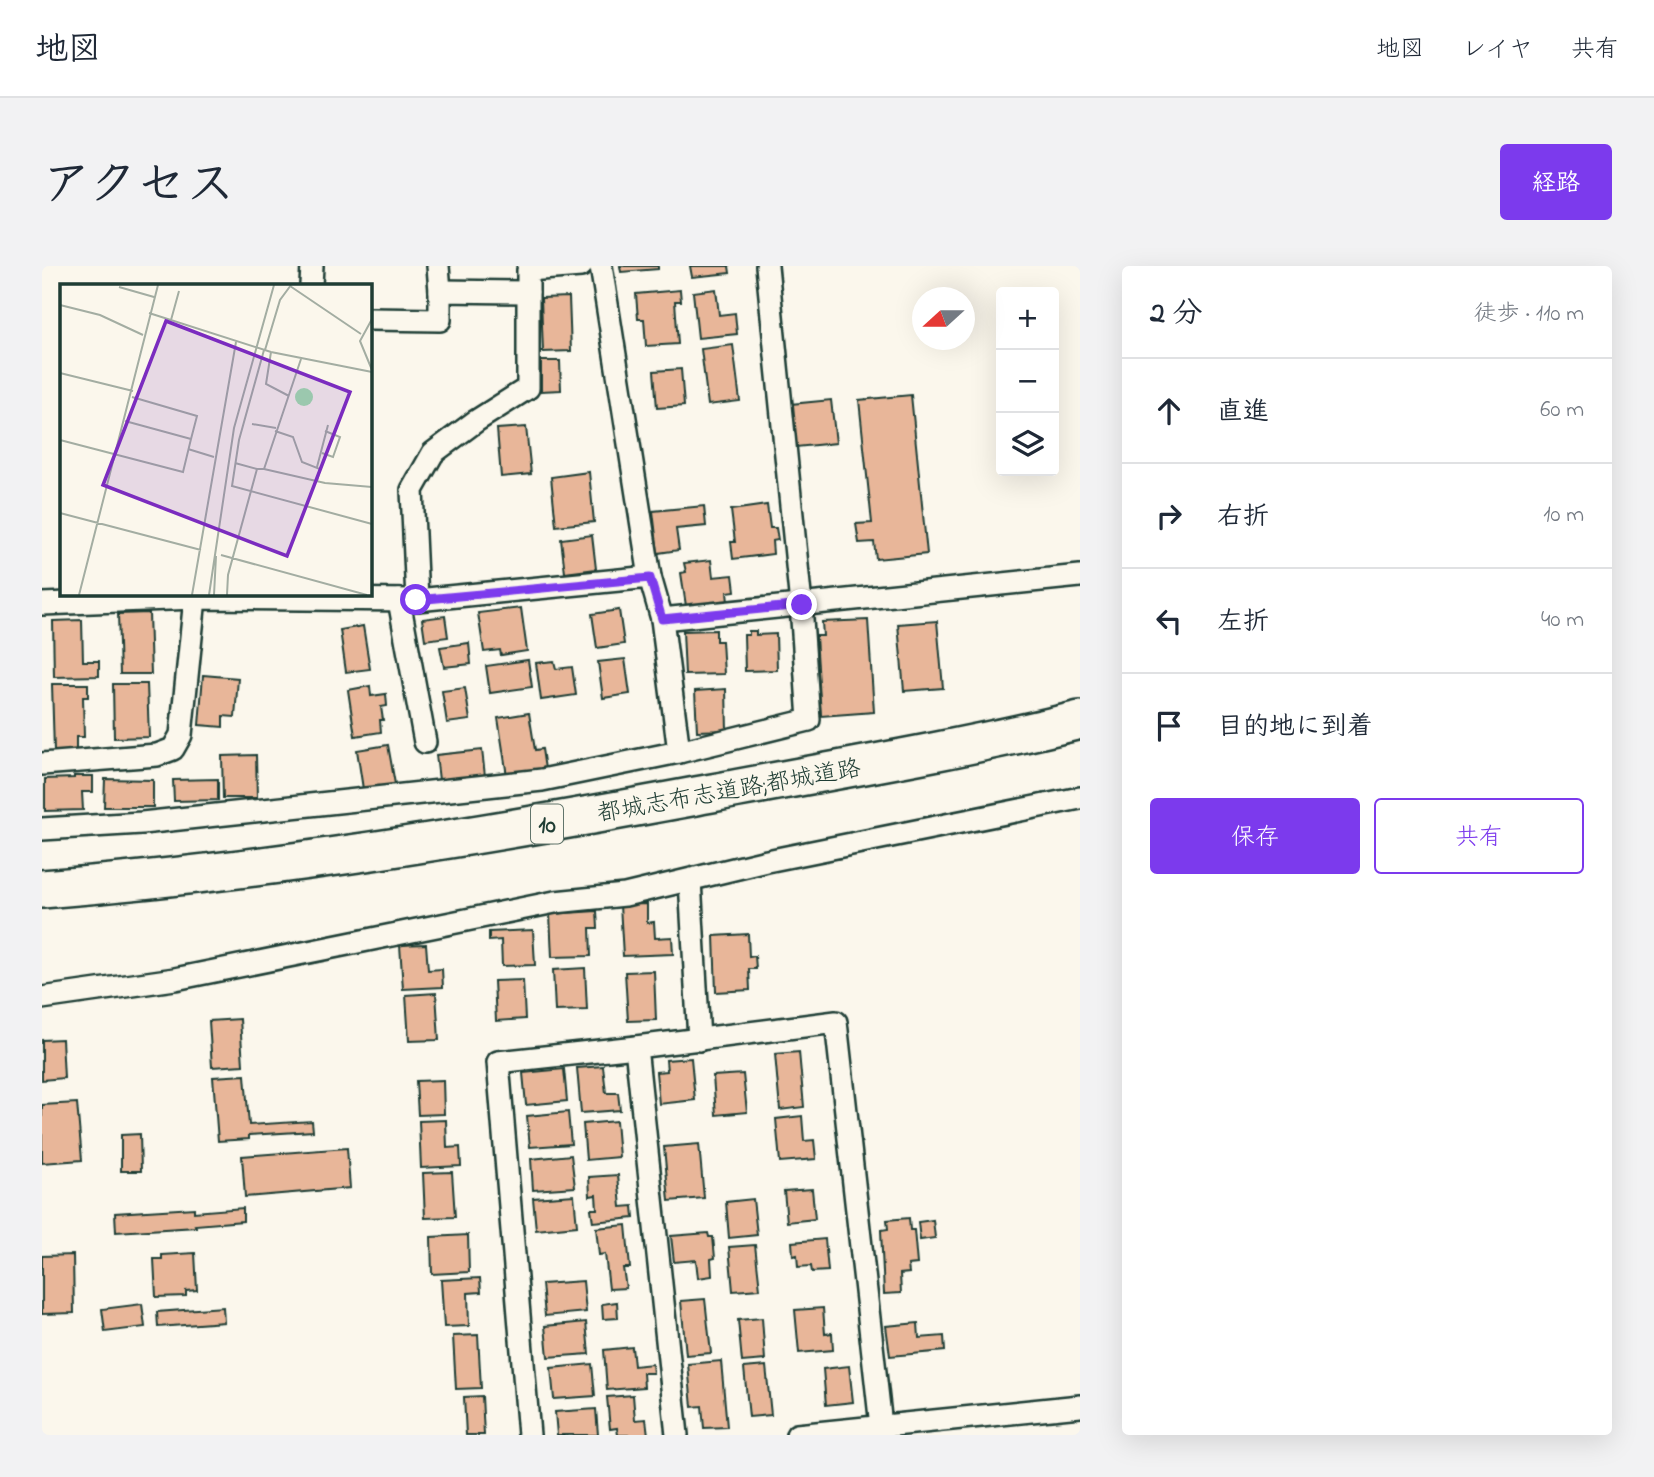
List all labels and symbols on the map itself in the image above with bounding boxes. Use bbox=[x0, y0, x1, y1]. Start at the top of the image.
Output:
inset map bbox=[60, 284, 371, 595]
north arrow bbox=[912, 287, 975, 350]
route start bbox=[400, 584, 431, 615]
route end bbox=[786, 589, 817, 620]
street label: 都城志布志道路;都城道路 bbox=[595, 752, 864, 833]
road number: 10 bbox=[531, 804, 563, 844]

